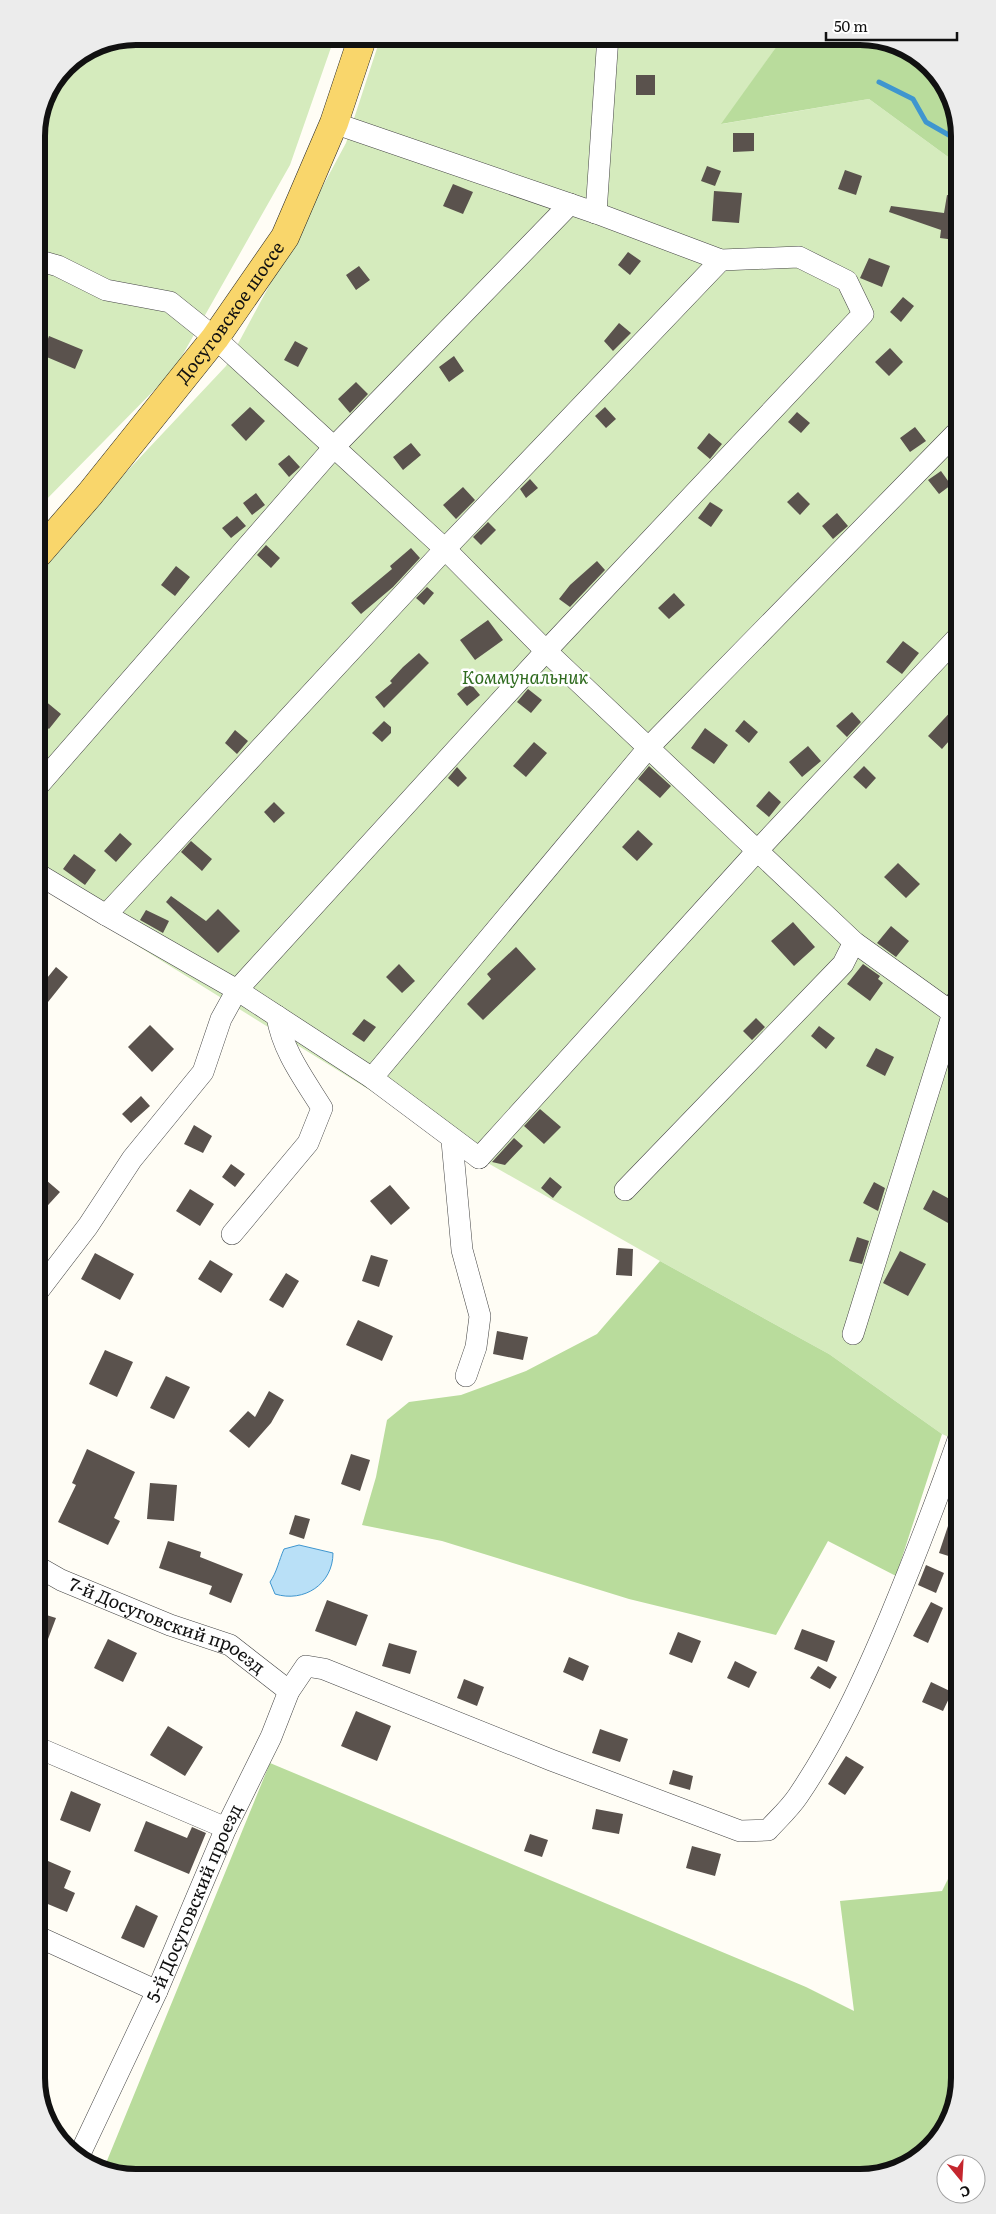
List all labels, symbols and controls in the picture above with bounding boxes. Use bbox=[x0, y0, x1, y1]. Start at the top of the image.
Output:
scale bar bbox=[826, 10, 957, 42]
text: 50 m bbox=[834, 14, 868, 37]
street label: Досуговское шоссе bbox=[169, 235, 290, 388]
park label: Коммунальник bbox=[462, 663, 588, 690]
street label: 7-й Досуговский проезд bbox=[65, 1570, 272, 1680]
street label: 5-й Досуговский проезд bbox=[138, 1799, 248, 2007]
north arrow bbox=[936, 2154, 986, 2204]
text: С bbox=[957, 2181, 973, 2203]

